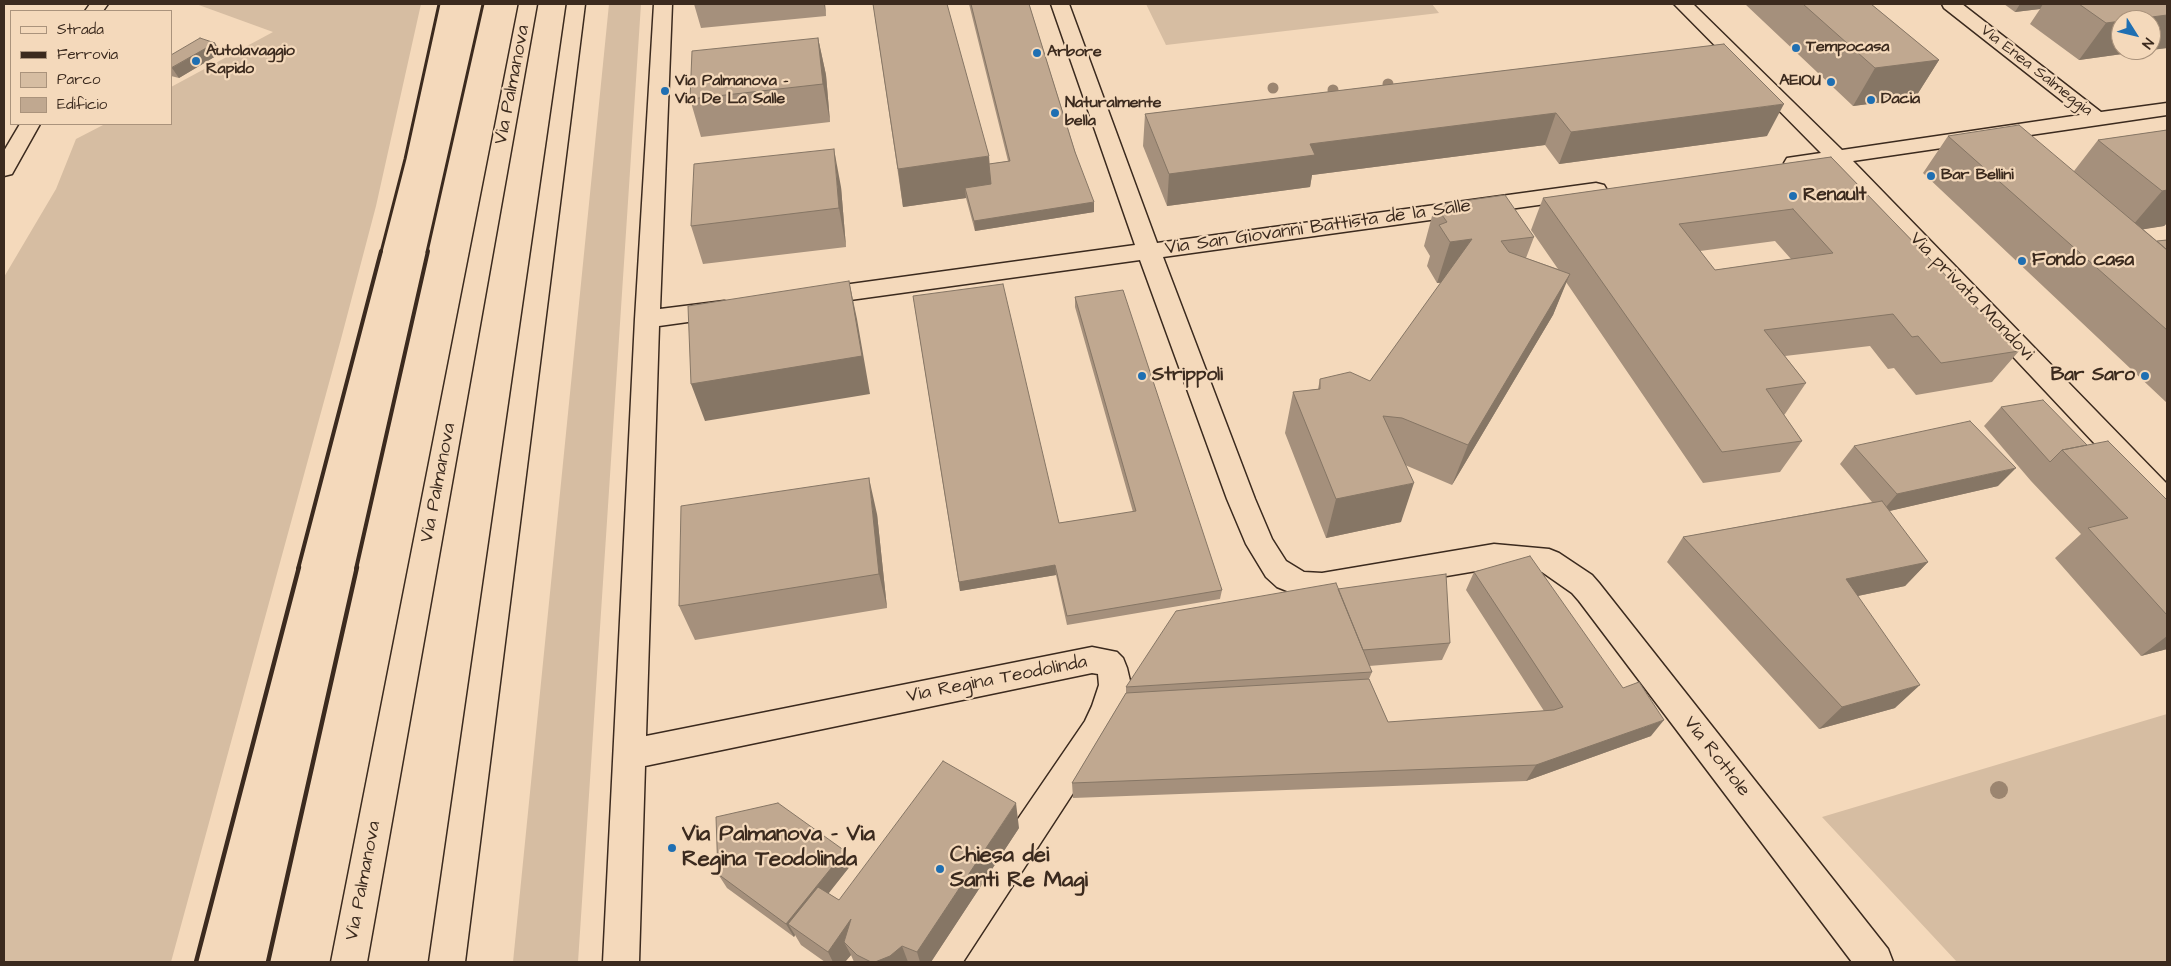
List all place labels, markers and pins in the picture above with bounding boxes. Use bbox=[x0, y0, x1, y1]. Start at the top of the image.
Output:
place label: Tempocasa bbox=[1806, 38, 1889, 58]
place label: Autolavaggio Rapido bbox=[206, 42, 295, 80]
marker: Tempocasa bbox=[1790, 42, 1802, 54]
place label: Arbore bbox=[1047, 43, 1102, 63]
marker: Arbore bbox=[1031, 47, 1043, 59]
marker: Autolavaggio Rapido bbox=[190, 55, 202, 67]
place label: Via Palmanova - Via De La Salle bbox=[675, 72, 788, 110]
place label: AEIOU bbox=[1779, 72, 1821, 92]
marker: AEIOU bbox=[1825, 76, 1837, 88]
marker: Via Palmanova - Via De La Salle bbox=[659, 85, 671, 97]
place label: Dacia bbox=[1881, 90, 1920, 110]
place label: Naturalmente bella bbox=[1065, 94, 1161, 132]
marker: Dacia bbox=[1865, 94, 1877, 106]
marker: Naturalmente bella bbox=[1049, 107, 1061, 119]
place label: Bar Bellini bbox=[1941, 166, 2014, 186]
marker: Bar Bellini bbox=[1925, 170, 1937, 182]
place label: Renault bbox=[1803, 185, 1866, 207]
marker: Renault bbox=[1787, 190, 1799, 202]
place label: Fondo casa bbox=[2032, 250, 2134, 272]
marker: Fondo casa bbox=[2016, 255, 2028, 267]
place label: Strippoli bbox=[1152, 365, 1223, 387]
place label: Bar Saro bbox=[2051, 365, 2135, 387]
marker: Strippoli bbox=[1136, 370, 1148, 382]
marker: Bar Saro bbox=[2139, 370, 2151, 382]
place label: Via Palmanova - Via Regina Teodolinda bbox=[682, 822, 875, 874]
marker: Via Palmanova - Via Regina Teodolinda bbox=[666, 842, 678, 854]
place label: Chiesa dei Santi Re Magi bbox=[950, 843, 1088, 894]
marker: Chiesa dei Santi Re Magi bbox=[934, 863, 946, 875]

